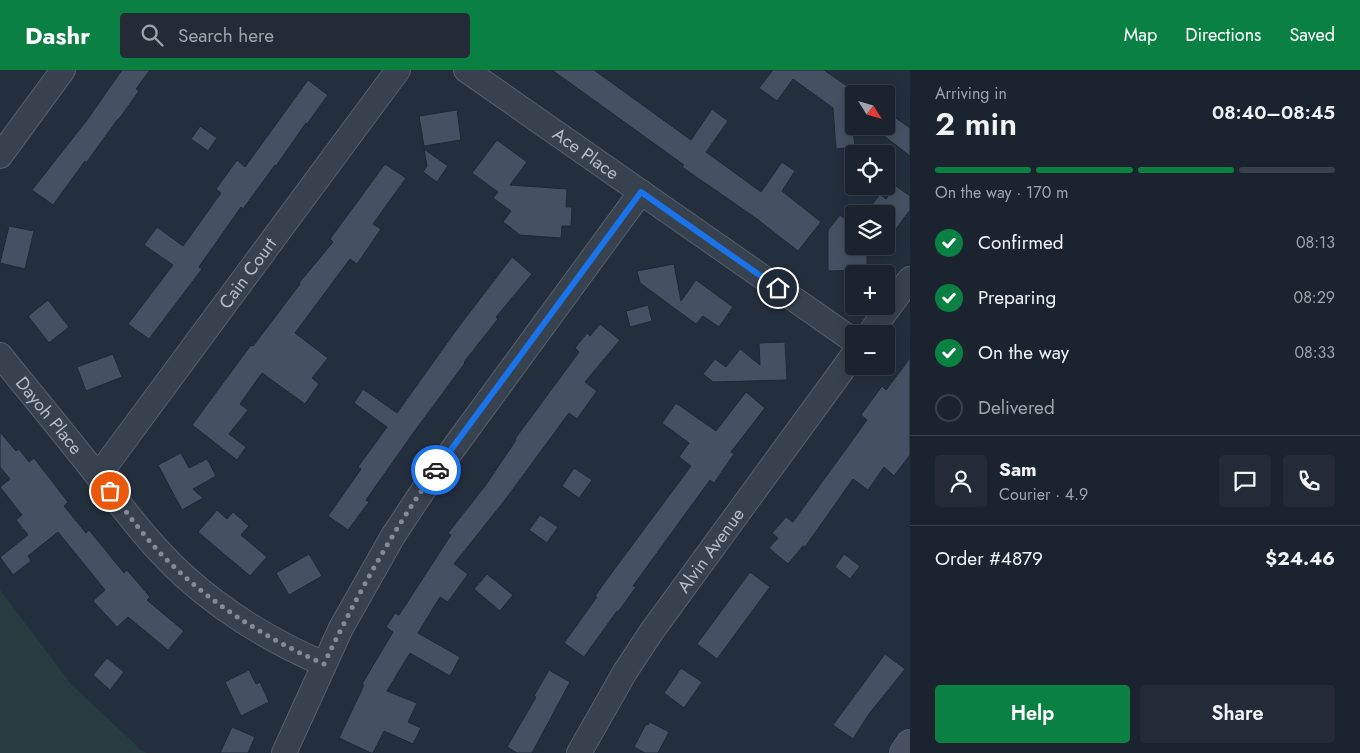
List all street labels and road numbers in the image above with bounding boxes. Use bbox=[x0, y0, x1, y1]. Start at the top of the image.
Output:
street label: Ace Place bbox=[547, 121, 624, 186]
street label: Cain Court bbox=[213, 232, 283, 314]
street label: Dayoh Place bbox=[9, 371, 89, 460]
street label: Alvin Avenue bbox=[671, 502, 751, 598]

